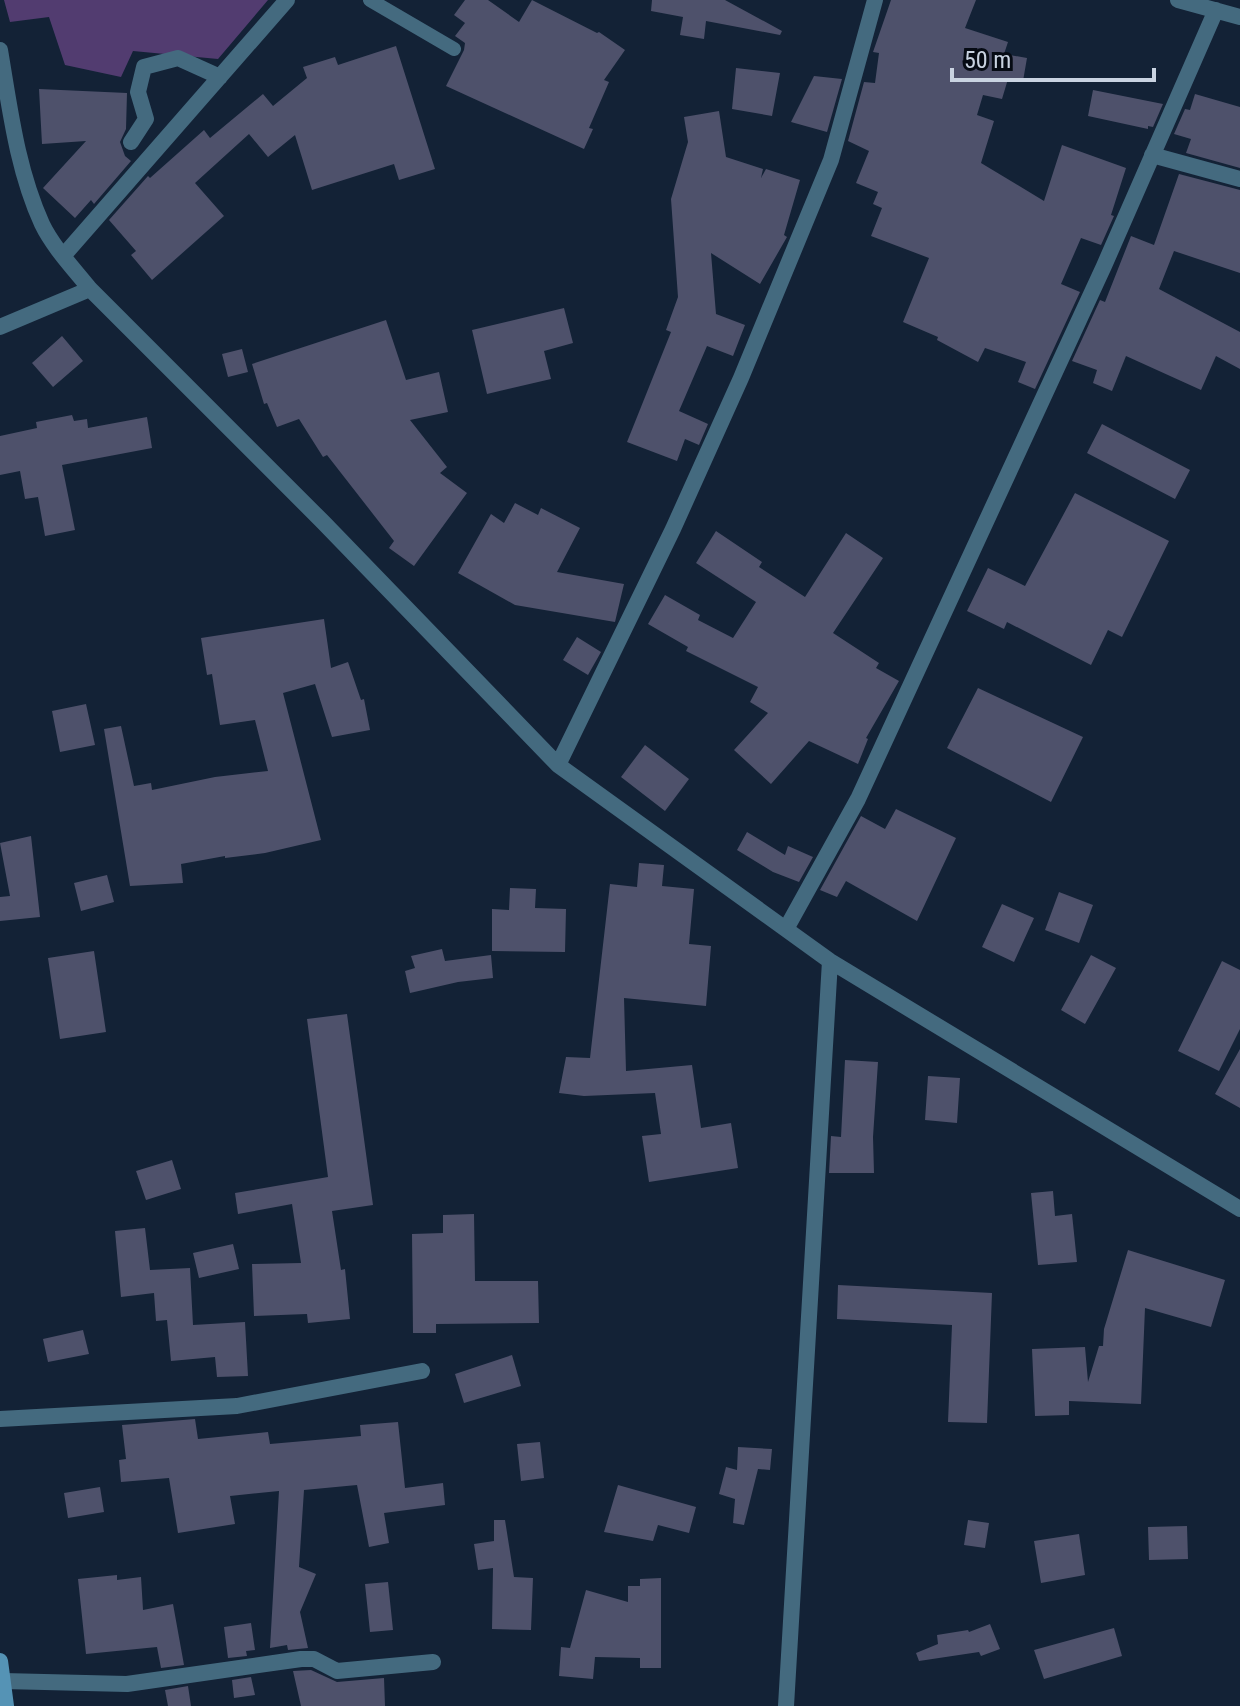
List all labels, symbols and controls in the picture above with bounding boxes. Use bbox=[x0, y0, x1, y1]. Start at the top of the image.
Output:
scale bar bbox=[952, 32, 1154, 82]
text: 50 m bbox=[964, 46, 1011, 74]

